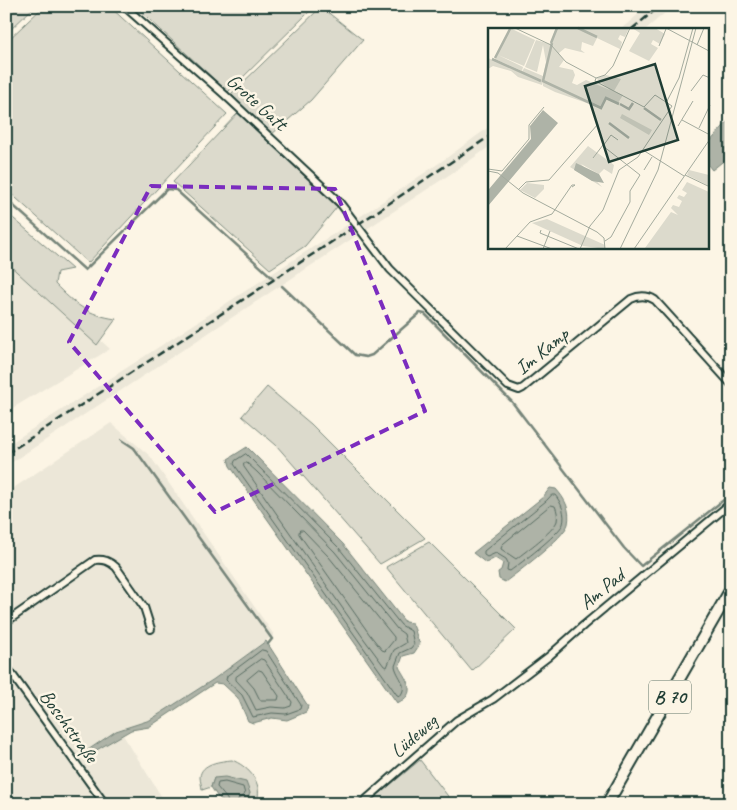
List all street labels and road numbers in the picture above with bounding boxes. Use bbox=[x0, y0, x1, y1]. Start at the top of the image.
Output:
street label: Grote Gatt bbox=[221, 68, 294, 137]
street label: Im Kamp bbox=[510, 321, 575, 380]
street label: Am Pad bbox=[574, 561, 632, 615]
road number: B 70 bbox=[649, 680, 691, 714]
street label: Boschstraße bbox=[34, 685, 105, 769]
street label: Lüdeweg bbox=[385, 708, 444, 763]

